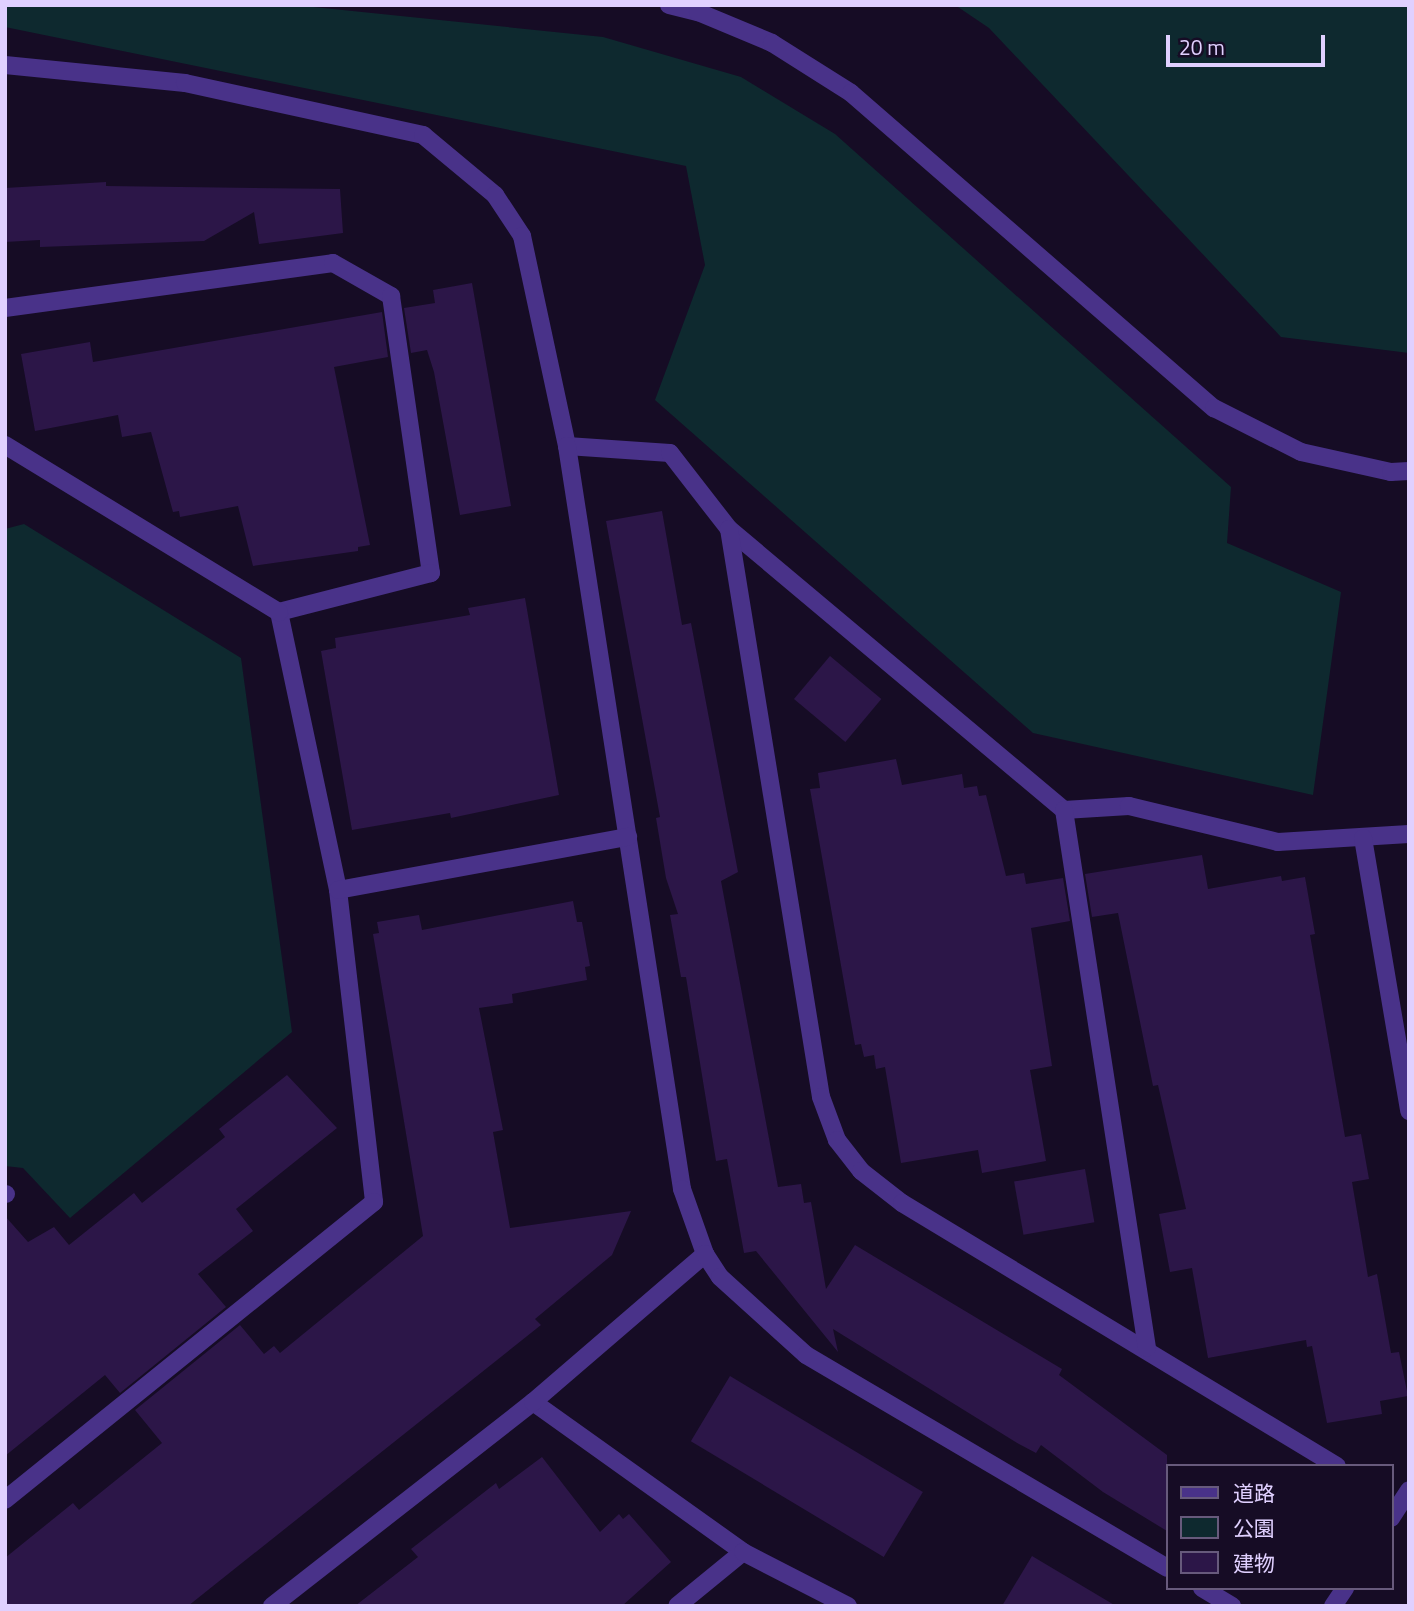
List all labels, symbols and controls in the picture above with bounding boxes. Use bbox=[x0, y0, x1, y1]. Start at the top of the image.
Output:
scale bar bbox=[1169, 21, 1328, 65]
text: 20 m bbox=[1179, 31, 1225, 63]
legend bbox=[1166, 1464, 1393, 1590]
text: 道路 bbox=[1233, 1477, 1275, 1509]
text: 公園 bbox=[1233, 1512, 1275, 1544]
text: 建物 bbox=[1233, 1547, 1275, 1579]

